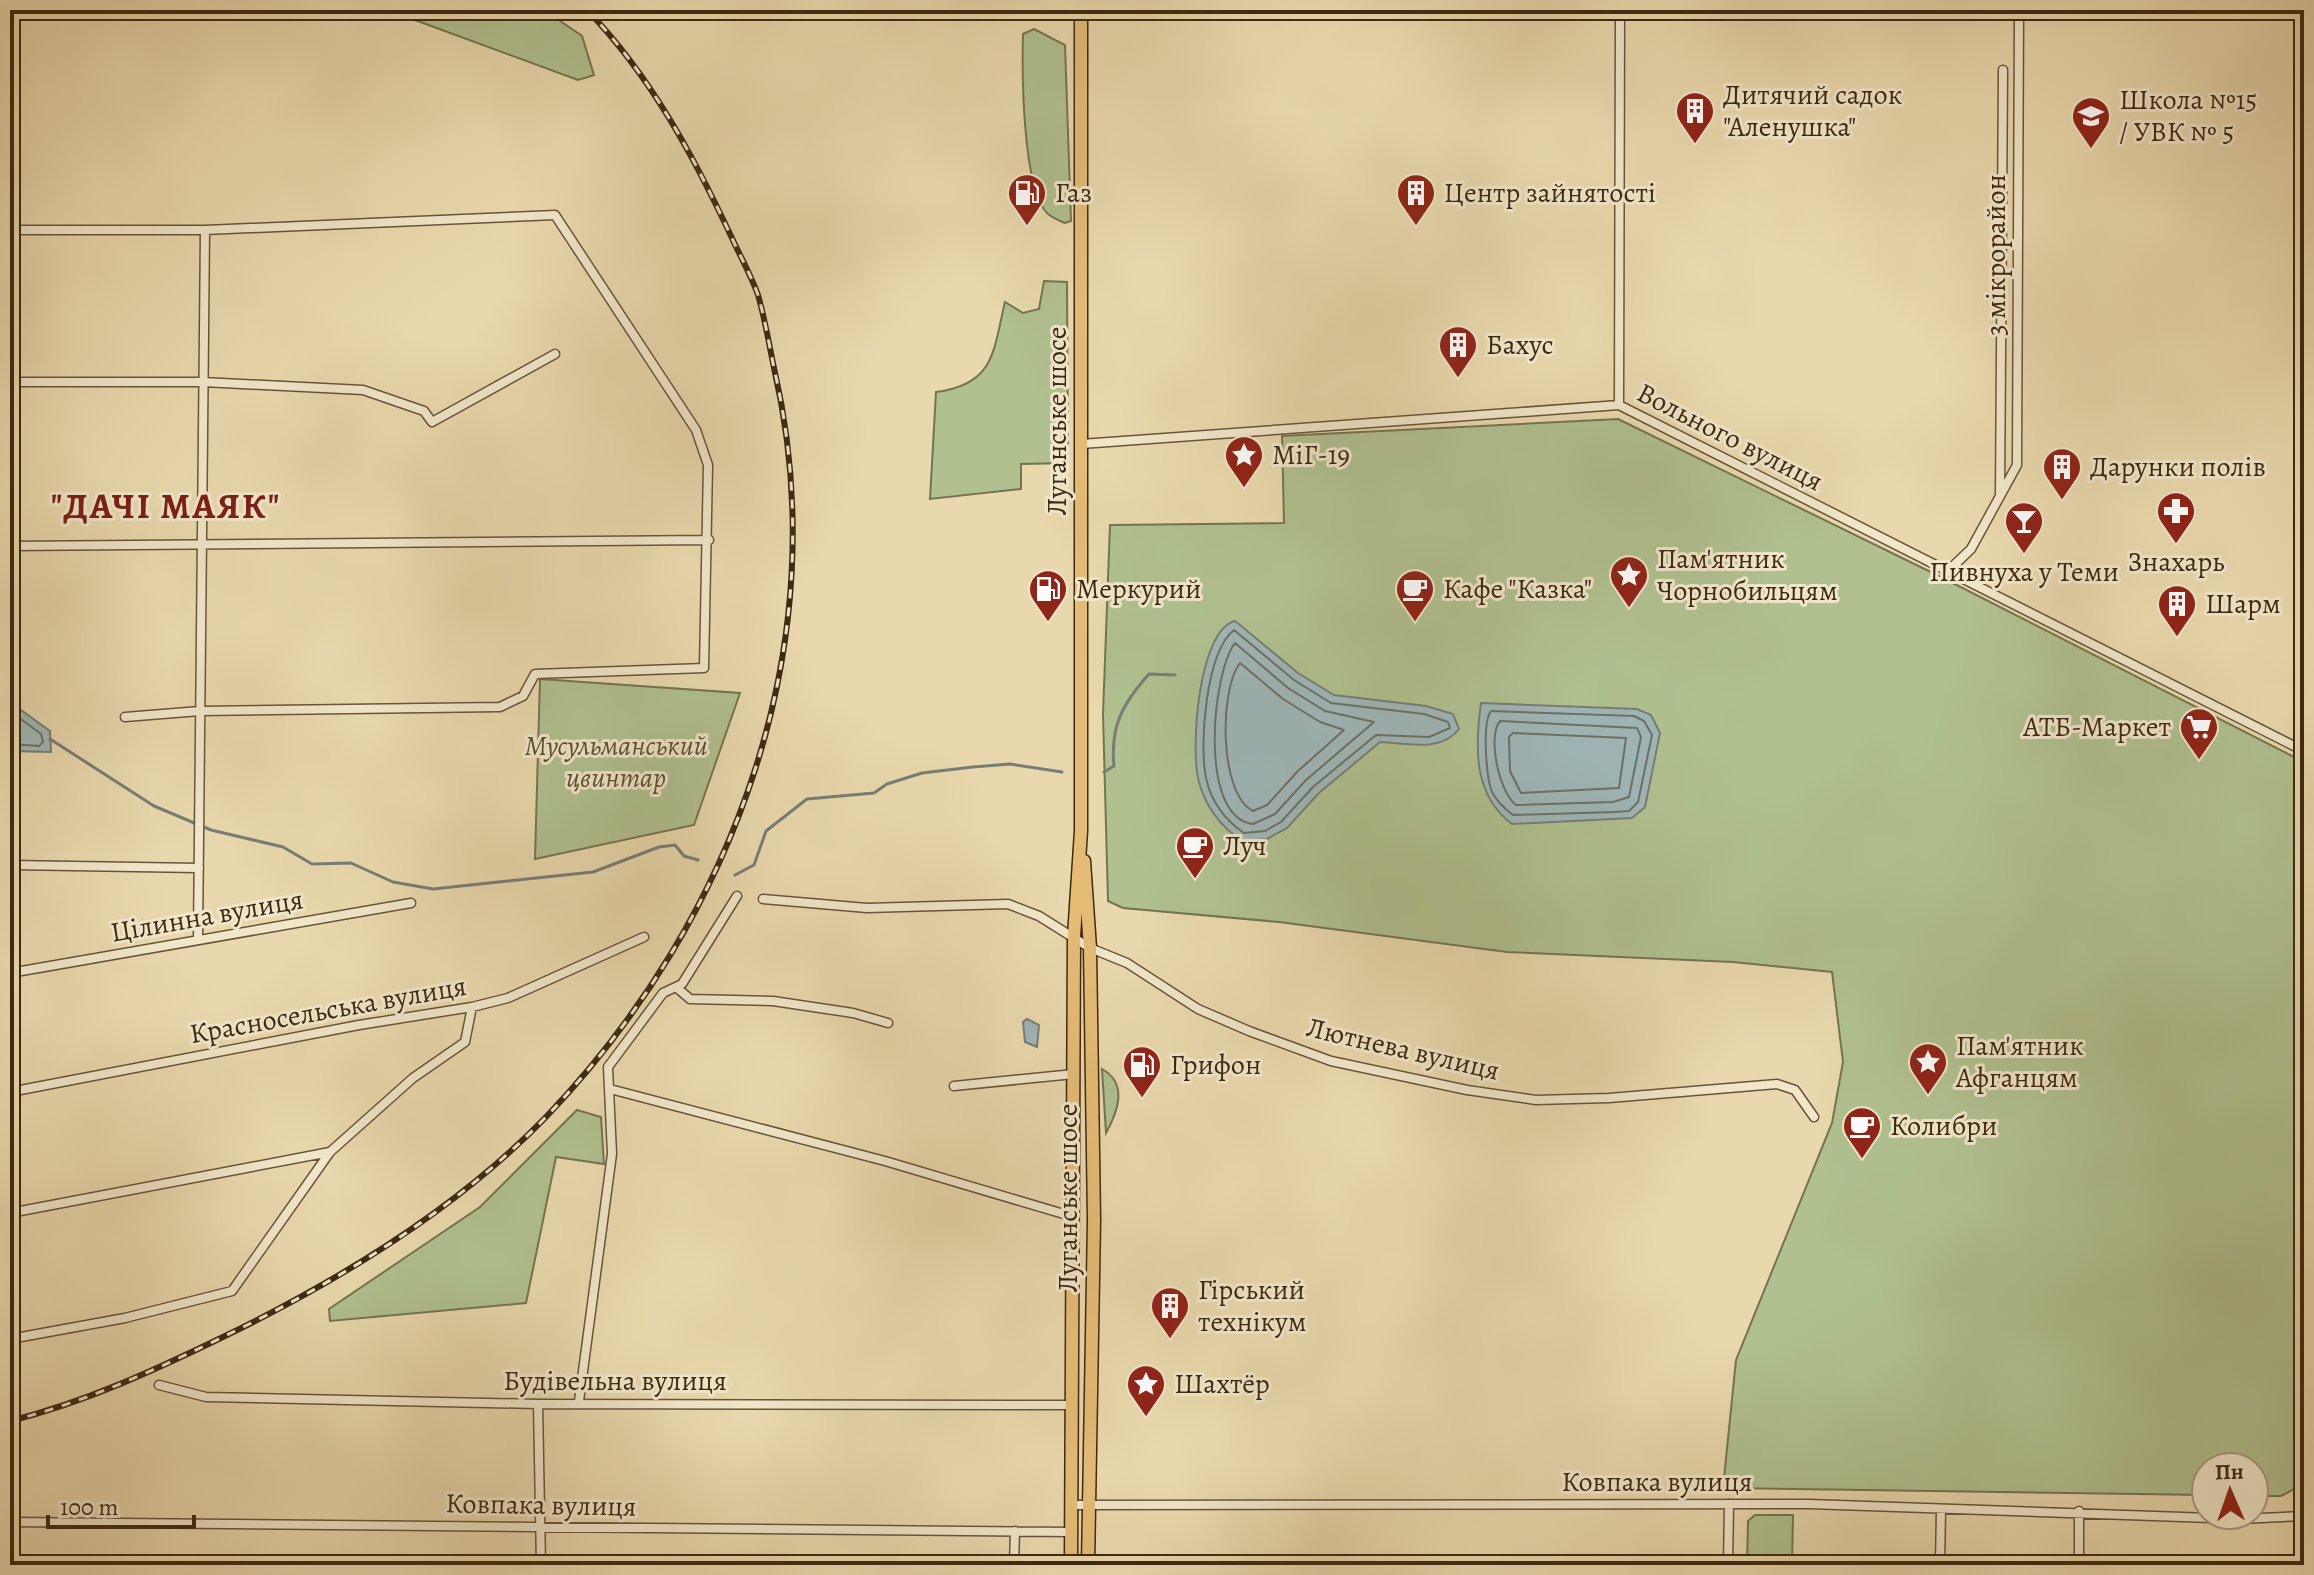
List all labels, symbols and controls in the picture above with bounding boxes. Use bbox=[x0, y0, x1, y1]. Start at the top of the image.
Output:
place label: Дитячий садок "Аленушка" bbox=[1723, 76, 1902, 146]
place label: Школа №15 / УВК № 5 bbox=[2119, 81, 2257, 151]
building icon: Дитячий садок "Аленушка" bbox=[1674, 90, 1716, 145]
school or university icon: Школа №15 / УВК № 5 bbox=[2070, 95, 2112, 150]
fuel station icon: Газ bbox=[1006, 172, 1048, 227]
building icon: Центр зайнятості bbox=[1395, 172, 1437, 227]
place label: Газ bbox=[1055, 174, 1092, 212]
place label: Центр зайнятості bbox=[1444, 174, 1656, 212]
street label: 3 мікрорайон bbox=[1977, 174, 2015, 336]
building icon: Бахус bbox=[1437, 324, 1479, 379]
street label: Луганське шосе bbox=[1038, 326, 1076, 516]
place label: Бахус bbox=[1486, 326, 1554, 364]
street label: Вольного вулиця bbox=[1630, 374, 1830, 500]
place icon: МіГ-19 bbox=[1223, 434, 1265, 489]
place label: МіГ-19 bbox=[1272, 436, 1350, 474]
building icon: Дарунки полів bbox=[2041, 446, 2083, 501]
place label: Дарунки полів bbox=[2090, 448, 2266, 486]
district label: "ДАЧІ МАЯК" bbox=[51, 481, 281, 530]
pharmacy icon: Знахарь bbox=[2155, 490, 2197, 545]
bar icon: Пивнуха у Теми bbox=[2003, 500, 2045, 555]
place label: Пам'ятник Чорнобильцям bbox=[1657, 540, 1838, 610]
place label: Знахарь bbox=[2128, 543, 2224, 581]
place label: Пивнуха у Теми bbox=[1929, 553, 2119, 591]
place icon: Пам'ятник Чорнобильцям bbox=[1608, 554, 1650, 609]
fuel station icon: Меркурий bbox=[1027, 568, 1069, 623]
cafe icon: Кафе "Казка" bbox=[1394, 568, 1436, 623]
place label: Меркурий bbox=[1076, 570, 1201, 608]
place label: Кафе "Казка" bbox=[1443, 570, 1592, 608]
building icon: Шарм bbox=[2156, 583, 2198, 638]
place label: Шарм bbox=[2205, 585, 2281, 623]
supermarket icon: АТБ-Маркет bbox=[2178, 706, 2220, 761]
place label: АТБ-Маркет bbox=[2022, 708, 2171, 746]
park label: Мусульманський цвинтар bbox=[524, 727, 708, 797]
cafe icon: Луч bbox=[1174, 825, 1216, 880]
place label: Луч bbox=[1223, 827, 1266, 865]
street label: Цілинна вулиця bbox=[108, 880, 306, 952]
street label: Красносельська вулиця bbox=[187, 967, 469, 1053]
street label: Лютнева вулиця bbox=[1303, 1008, 1503, 1090]
place label: Пам'ятник Афганцям bbox=[1955, 1027, 2084, 1097]
place icon: Пам'ятник Афганцям bbox=[1907, 1041, 1949, 1096]
fuel station icon: Грифон bbox=[1121, 1044, 1163, 1099]
place label: Грифон bbox=[1170, 1046, 1261, 1084]
street label: Луганське шосе bbox=[1049, 1103, 1087, 1293]
cafe icon: Колибри bbox=[1841, 1105, 1883, 1160]
place label: Колибри bbox=[1890, 1107, 1997, 1145]
place label: Гірський технікум bbox=[1198, 1271, 1307, 1341]
building icon: Гірський технікум bbox=[1149, 1285, 1191, 1340]
street label: Будівельна вулиця bbox=[503, 1362, 727, 1400]
place icon: Шахтёр bbox=[1125, 1363, 1167, 1418]
place label: Шахтёр bbox=[1174, 1365, 1270, 1403]
north arrow bbox=[2190, 1451, 2270, 1531]
text: Пн bbox=[2214, 1457, 2244, 1488]
street label: Ковпака вулиця bbox=[1561, 1463, 1753, 1501]
scale bar bbox=[48, 1479, 194, 1529]
street label: Ковпака вулиця bbox=[445, 1484, 637, 1526]
text: 100 m bbox=[60, 1491, 119, 1523]

